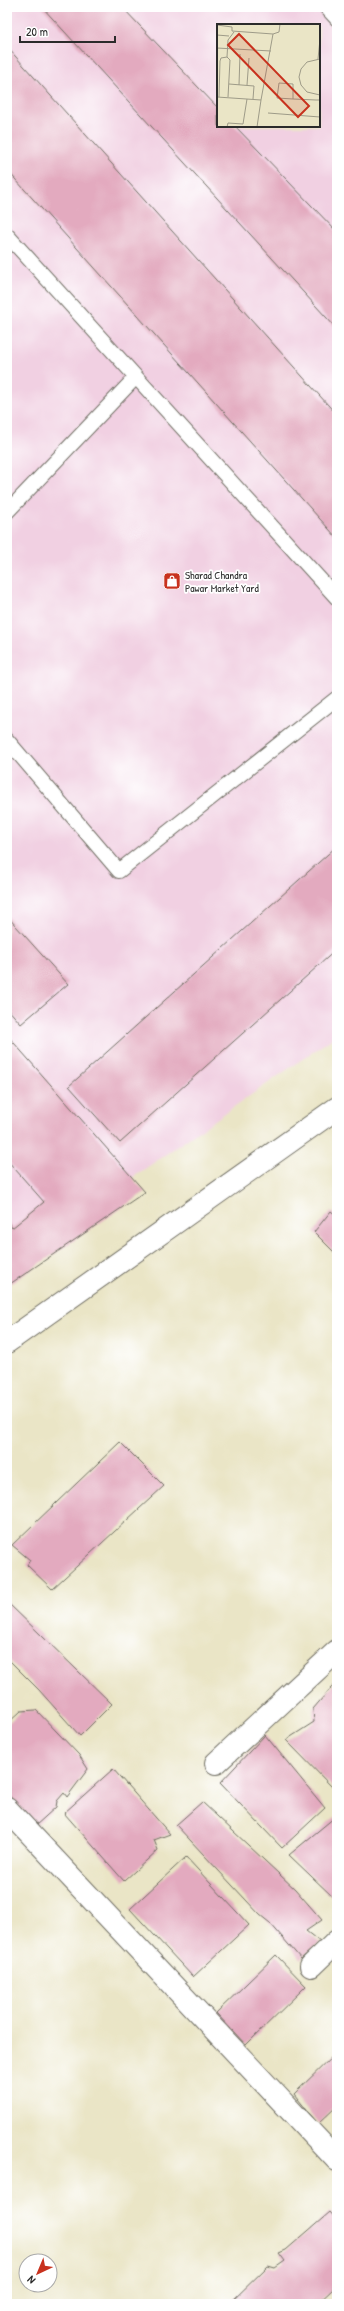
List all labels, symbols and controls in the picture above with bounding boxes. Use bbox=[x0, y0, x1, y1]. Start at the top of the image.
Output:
scale bar bbox=[20, 18, 115, 44]
text: 20 m bbox=[26, 23, 48, 40]
inset map bbox=[217, 24, 320, 127]
place label: Sharad Chandra Pawar Market Yard bbox=[185, 568, 260, 595]
shop icon: Sharad Chandra Pawar Market Yard bbox=[162, 571, 182, 591]
north arrow bbox=[18, 2253, 58, 2293]
text: N bbox=[24, 2273, 38, 2287]

